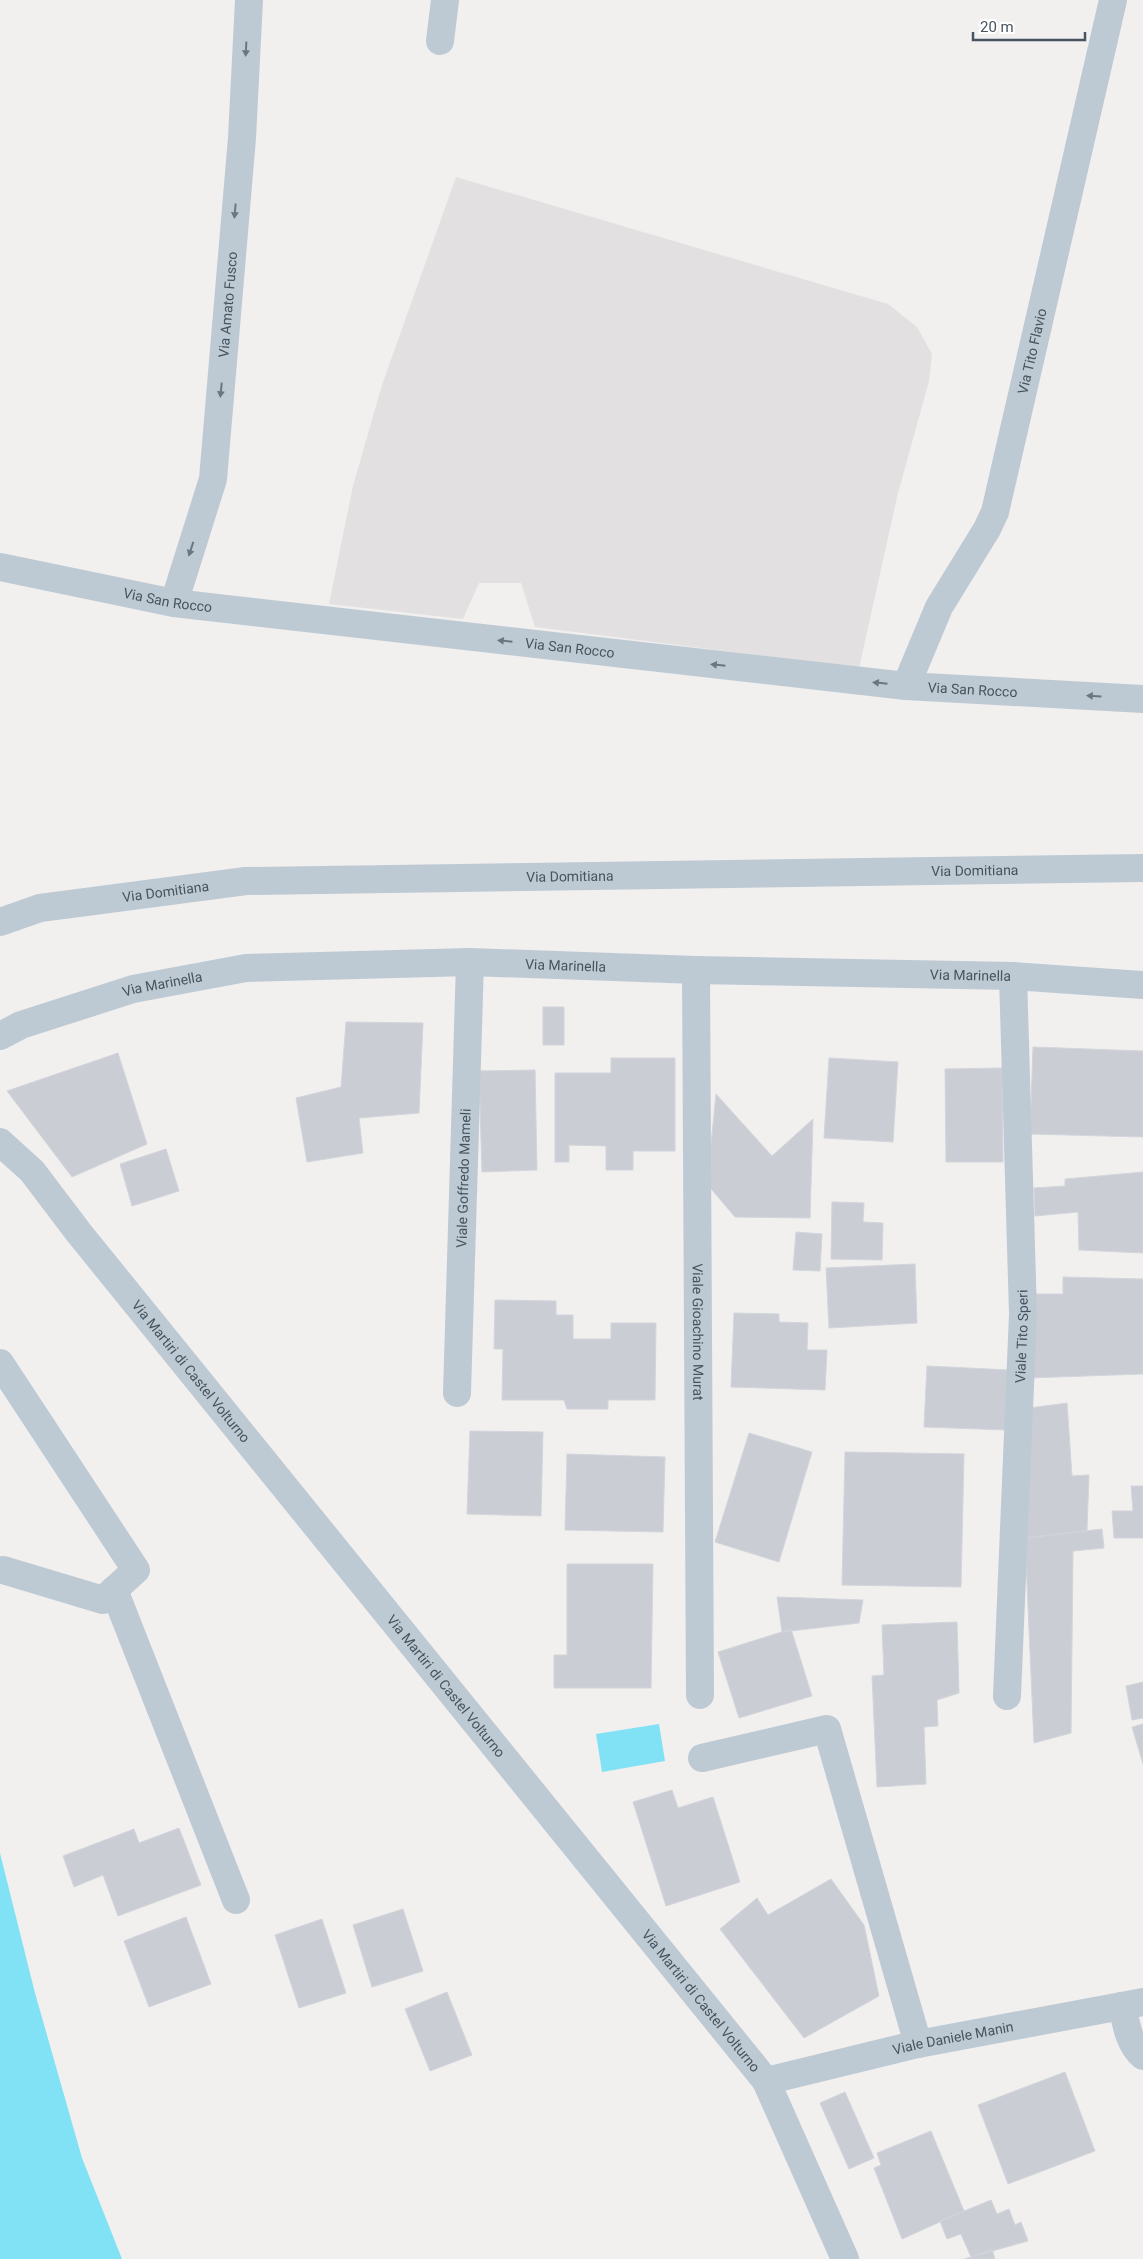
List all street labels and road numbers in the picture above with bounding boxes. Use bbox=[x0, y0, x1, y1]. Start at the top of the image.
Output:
street label: Via Amato Fusco bbox=[215, 251, 240, 358]
street label: Via Tito Flavio bbox=[1014, 307, 1050, 396]
street label: Via San Rocco bbox=[122, 585, 213, 615]
street label: Via San Rocco bbox=[524, 635, 615, 661]
street label: Via San Rocco bbox=[927, 679, 1018, 700]
street label: Via Domitiana bbox=[931, 862, 1019, 879]
street label: Via Domitiana bbox=[526, 868, 614, 885]
street label: Via Domitiana bbox=[121, 878, 210, 905]
street label: Via Marinella bbox=[525, 956, 606, 975]
street label: Via Marinella bbox=[930, 966, 1011, 984]
street label: Via Marinella bbox=[120, 968, 203, 1000]
street label: Viale Goffredo Mameli bbox=[453, 1108, 474, 1248]
street label: Viale Gioachino Murat bbox=[690, 1263, 706, 1401]
street label: Viale Tito Speri bbox=[1012, 1289, 1031, 1383]
street label: Via Martiri di Castel Volturno bbox=[129, 1297, 253, 1446]
street label: Via Martiri di Castel Volturno bbox=[384, 1612, 508, 1760]
street label: Via Martiri di Castel Volturno bbox=[639, 1926, 763, 2075]
street label: Viale Daniele Manin bbox=[891, 2018, 1015, 2058]

